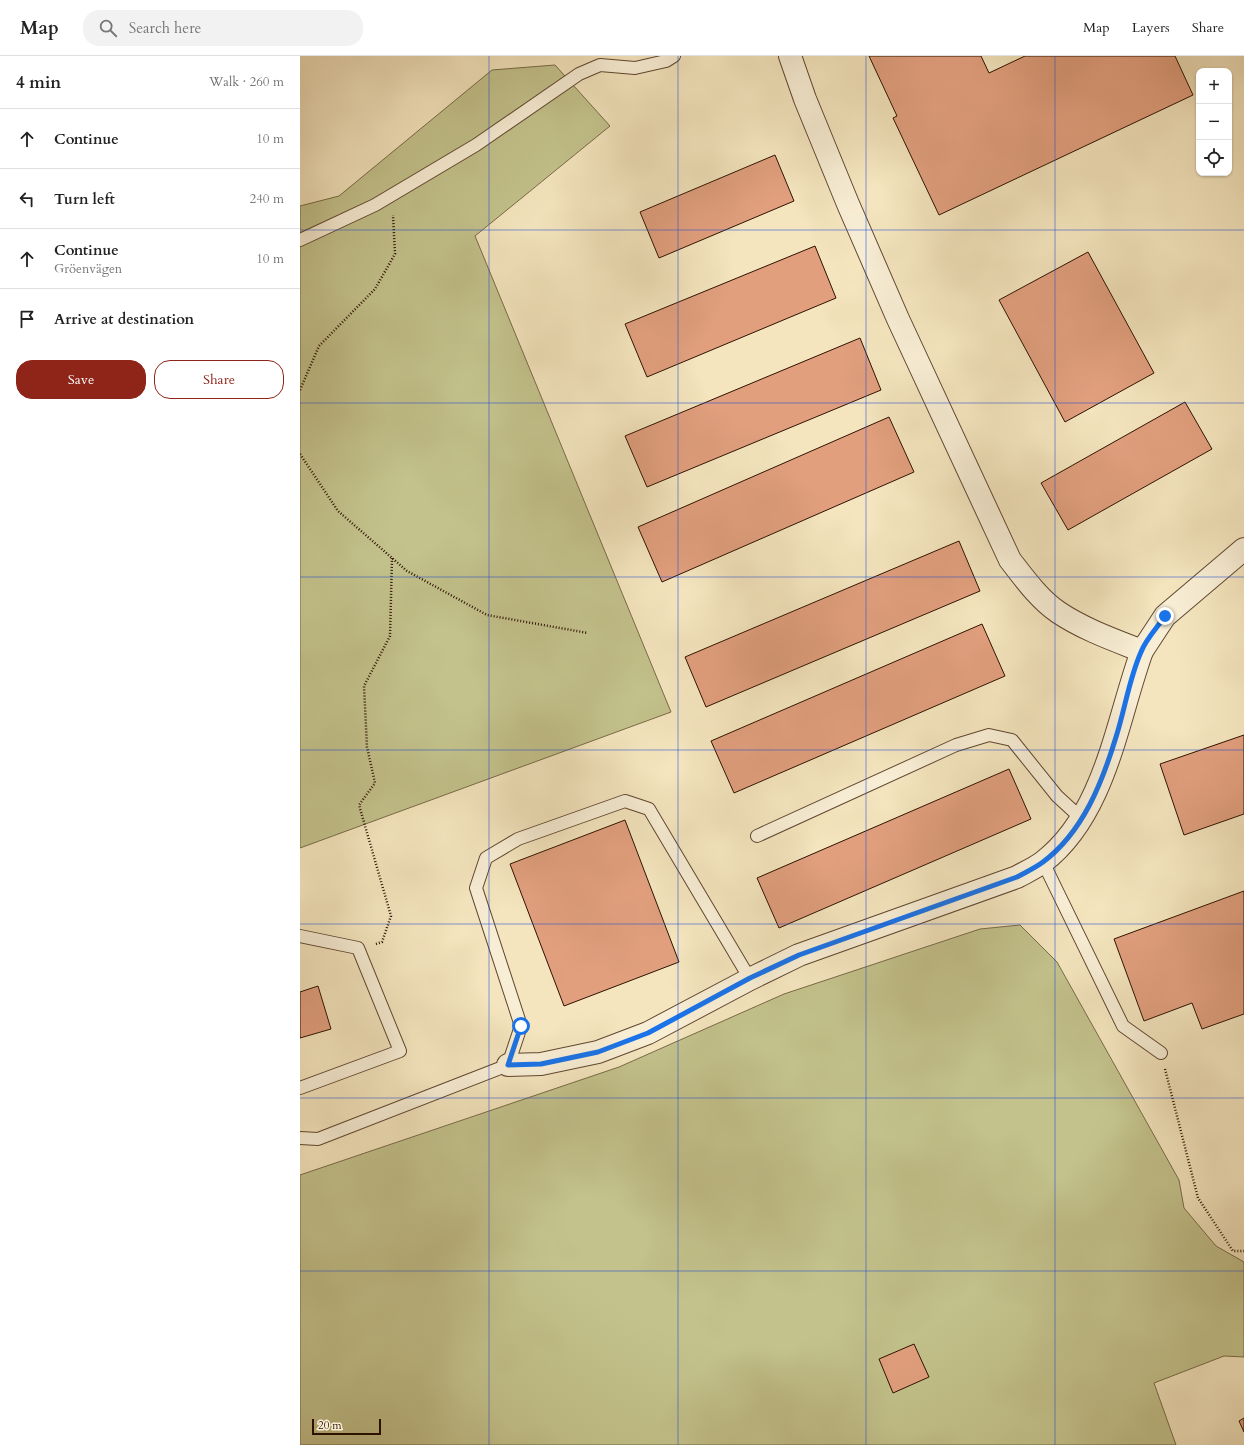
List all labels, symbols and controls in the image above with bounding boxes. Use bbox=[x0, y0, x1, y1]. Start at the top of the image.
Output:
search box bbox=[83, 10, 363, 46]
text: Map bbox=[20, 15, 59, 41]
icon: search bbox=[97, 17, 119, 39]
text: Search here bbox=[129, 18, 201, 38]
text: Map bbox=[1083, 18, 1110, 37]
text: Layers bbox=[1132, 18, 1170, 37]
text: Share bbox=[1192, 18, 1224, 37]
map controls bbox=[1196, 68, 1232, 176]
button: + bbox=[1196, 68, 1232, 104]
text: 4 min bbox=[16, 71, 61, 94]
text: Walk · 260 m bbox=[209, 73, 284, 91]
button: − bbox=[1196, 104, 1232, 140]
icon: ahead bbox=[16, 128, 38, 150]
text: Continue bbox=[54, 129, 119, 149]
text: 10 m bbox=[256, 130, 284, 148]
button: locate bbox=[1196, 140, 1232, 176]
icon: left bbox=[16, 188, 38, 210]
text: Turn left bbox=[54, 189, 115, 209]
text: 240 m bbox=[250, 190, 284, 208]
text: Continue bbox=[54, 240, 119, 260]
icon: ahead bbox=[16, 248, 38, 270]
text: 10 m bbox=[256, 250, 284, 268]
text: Gröenvägen bbox=[54, 260, 122, 278]
icon: arrive bbox=[16, 308, 38, 330]
text: Arrive at destination bbox=[54, 309, 194, 329]
button: Save bbox=[16, 360, 146, 399]
button: Share bbox=[154, 360, 284, 399]
route end bbox=[1156, 607, 1174, 625]
route start bbox=[512, 1017, 530, 1035]
scale bar bbox=[312, 1417, 381, 1436]
text: 20 m bbox=[318, 1418, 342, 1433]

